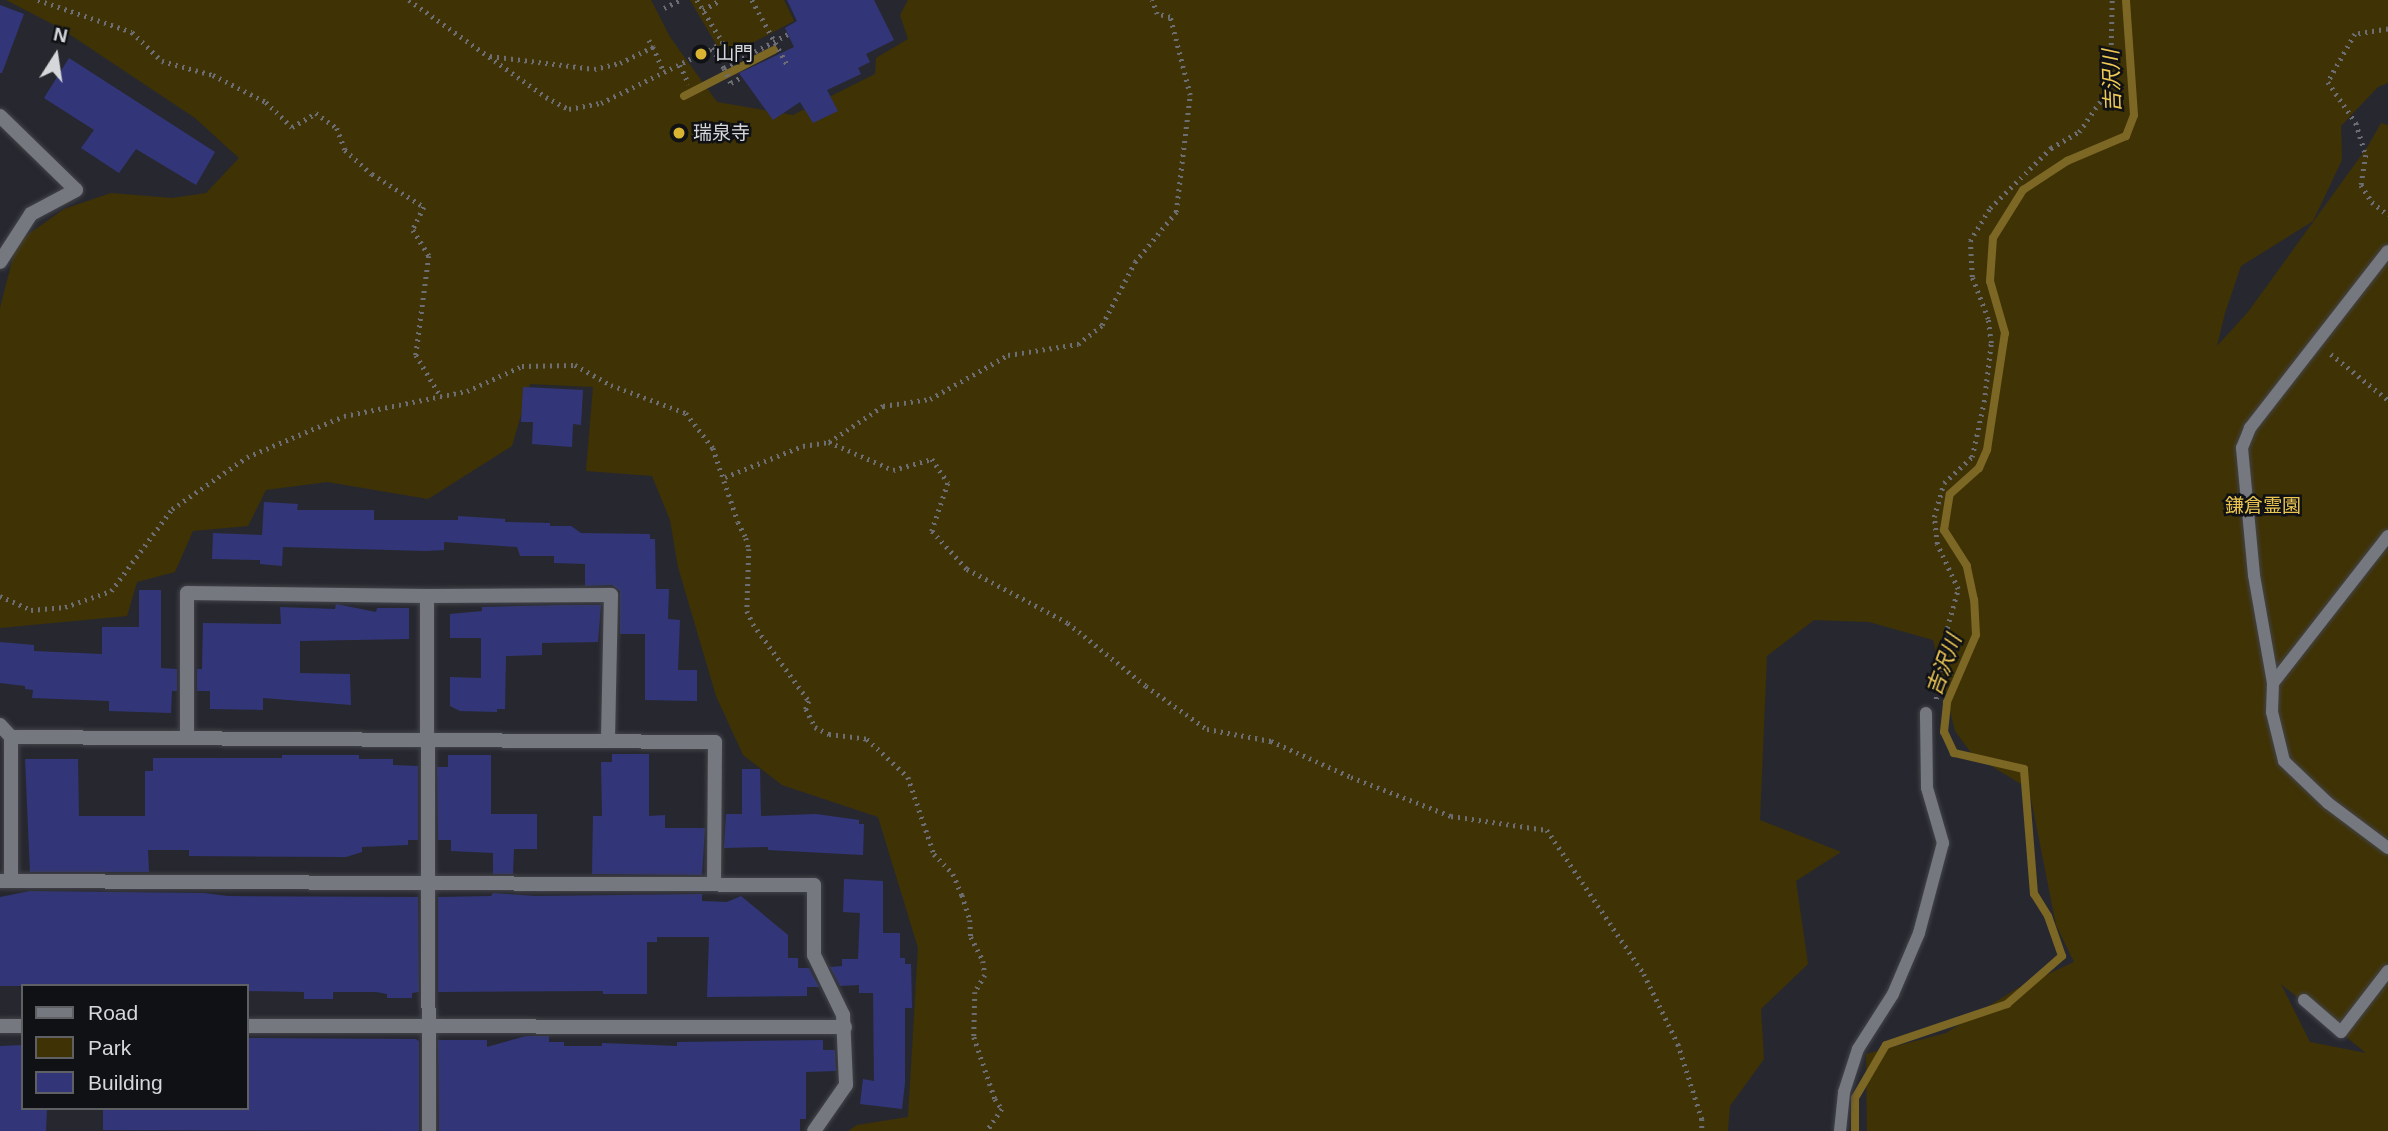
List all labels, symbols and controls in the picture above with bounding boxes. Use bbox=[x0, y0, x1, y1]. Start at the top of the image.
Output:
north arrow bbox=[21, 21, 91, 91]
text: N bbox=[52, 23, 69, 47]
place label: 山門 bbox=[715, 43, 753, 65]
marker: 山門 bbox=[693, 46, 709, 62]
water label: 吉沢川 bbox=[2098, 49, 2126, 113]
place label: 瑞泉寺 bbox=[693, 122, 750, 144]
marker: 瑞泉寺 bbox=[671, 125, 687, 141]
park label: 鎌倉霊園 bbox=[2225, 495, 2301, 517]
water label: 吉沢川 bbox=[1921, 631, 1967, 699]
legend bbox=[21, 984, 248, 1110]
text: Road bbox=[88, 1001, 138, 1024]
text: Park bbox=[88, 1036, 131, 1059]
text: Building bbox=[88, 1071, 163, 1094]

